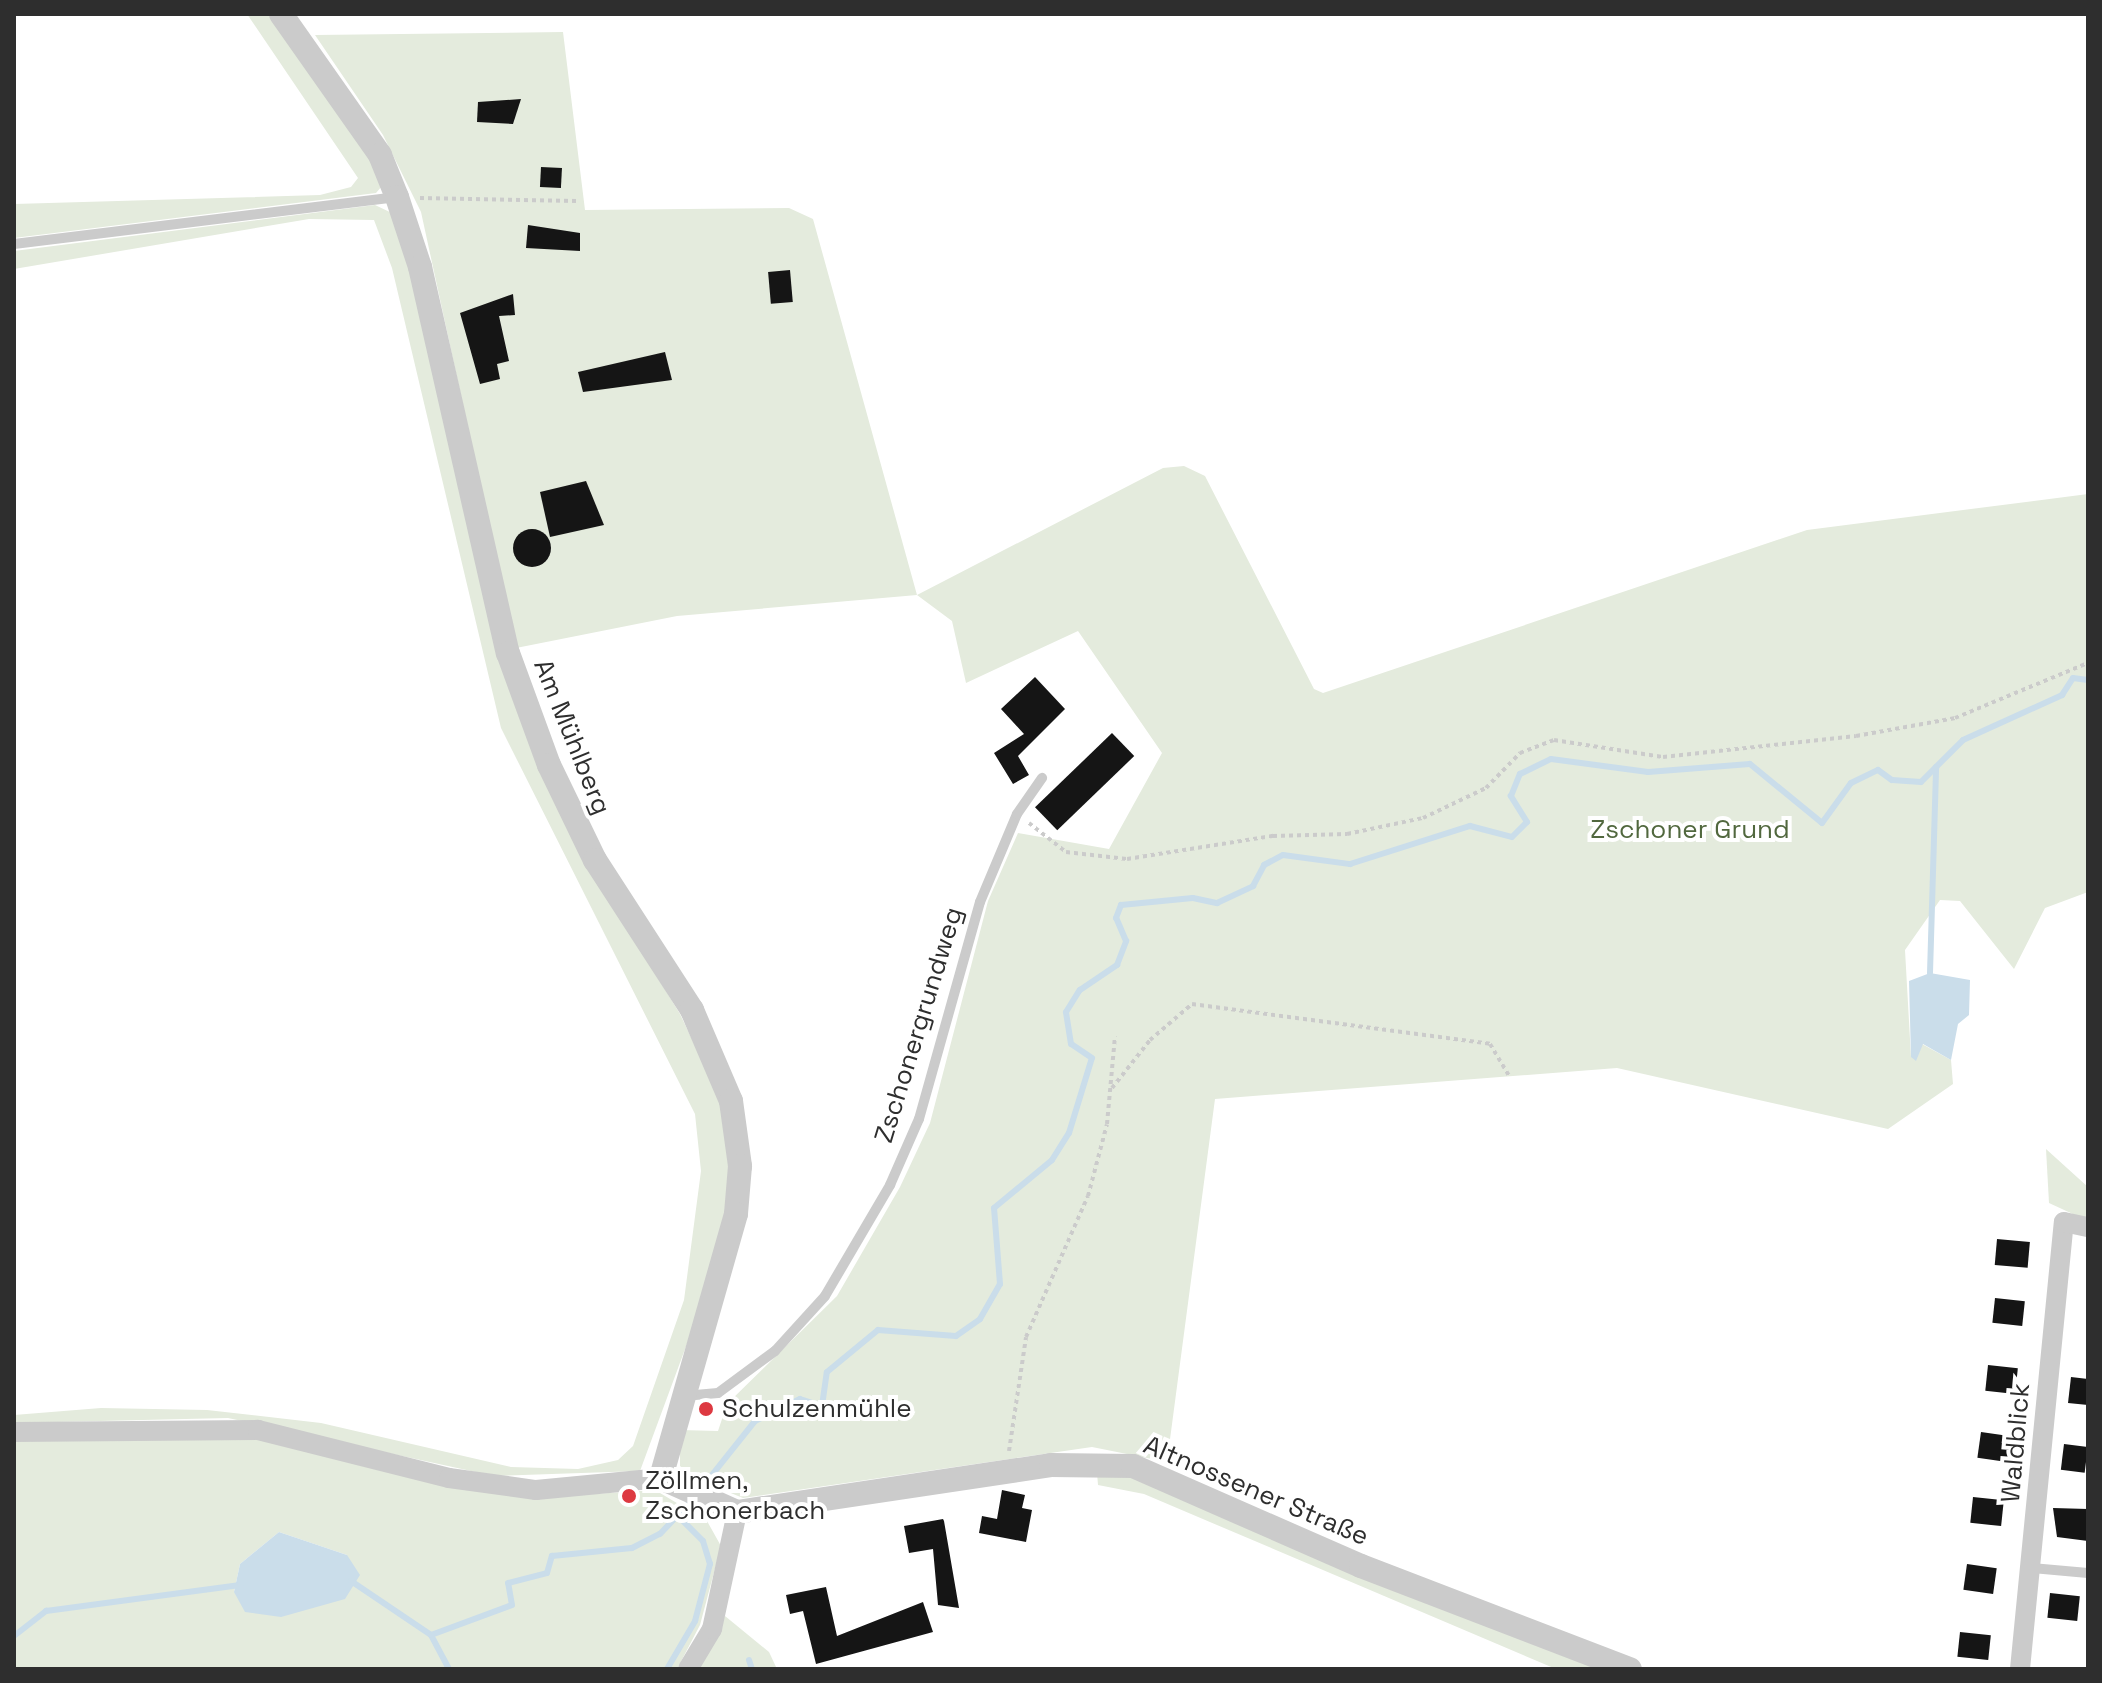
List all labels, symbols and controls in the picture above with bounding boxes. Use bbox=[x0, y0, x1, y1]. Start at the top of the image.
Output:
street label: Am Mühlberg bbox=[527, 655, 617, 819]
park label: Zschoner Grund bbox=[1590, 814, 1790, 846]
street label: Zschonergrundweg bbox=[868, 903, 970, 1147]
street label: Waldblick bbox=[1995, 1382, 2037, 1504]
place label: Schulzenmühle bbox=[722, 1393, 912, 1425]
marker: Schulzenmühle bbox=[697, 1400, 715, 1418]
street label: Altnossener Straße bbox=[1139, 1430, 1373, 1552]
place label: Zöllmen, Zschonerbach bbox=[645, 1465, 825, 1526]
marker: Zöllmen, Zschonerbach bbox=[620, 1487, 638, 1505]

